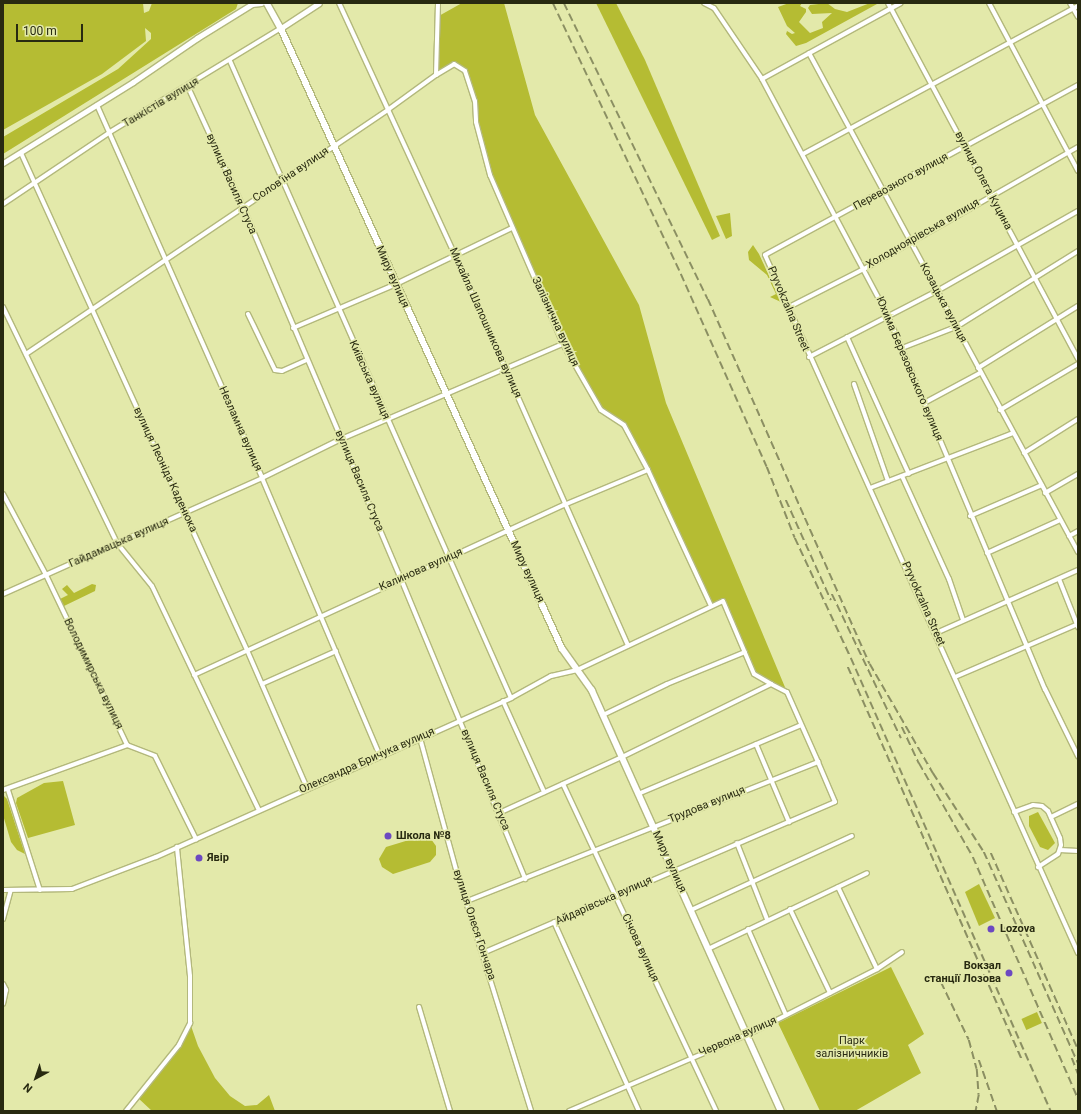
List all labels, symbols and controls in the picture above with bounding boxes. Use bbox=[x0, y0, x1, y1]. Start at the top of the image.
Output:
scale bar bbox=[18, 16, 85, 42]
text: 100 m bbox=[23, 24, 57, 38]
street label: Танкістів вулиця bbox=[121, 75, 201, 131]
street label: вулиця Олега Куцина bbox=[951, 130, 1015, 232]
street label: вулиця Василя Стуса bbox=[203, 132, 259, 236]
street label: Солов'їна вулиця bbox=[251, 145, 331, 205]
street label: Перевозного вулиця bbox=[851, 150, 951, 214]
street label: Холодноярівська вулиця bbox=[864, 196, 982, 272]
street label: Миру вулиця bbox=[372, 244, 412, 310]
street label: Михайла Шапошникова вулиця bbox=[446, 246, 524, 400]
street label: Козацька вулиця bbox=[916, 261, 970, 345]
street label: Pryvokzalna Street bbox=[764, 265, 812, 353]
street label: Залізнична вулиця bbox=[528, 275, 582, 369]
street label: Юхима Березовського вулиця bbox=[873, 295, 945, 443]
street label: Київська вулиця bbox=[346, 338, 392, 422]
street label: Незламна вулиця bbox=[215, 385, 265, 473]
street label: вулиця Леоніда Каденюка bbox=[130, 405, 200, 535]
street label: вулиця Василя Стуса bbox=[332, 428, 386, 534]
street label: Гайдамацька вулиця bbox=[67, 515, 171, 571]
street label: Миру вулиця bbox=[507, 539, 547, 605]
street label: Калинова вулиця bbox=[377, 546, 465, 594]
street label: Pryvokzalna Street bbox=[898, 560, 948, 648]
street label: Володимирська вулиця bbox=[60, 616, 126, 732]
street label: Олександра Бричука вулиця bbox=[297, 725, 437, 797]
street label: вулиця Василя Стуса bbox=[458, 727, 512, 833]
street label: Трудова вулиця bbox=[667, 784, 747, 826]
place label: Школа №8 bbox=[396, 829, 451, 843]
street label: Миру вулиця bbox=[649, 829, 689, 895]
marker: Школа №8 bbox=[383, 831, 393, 841]
place label: Явiр bbox=[207, 851, 229, 865]
marker: Явiр bbox=[194, 853, 204, 863]
street label: вулиця Олеся Гончара bbox=[450, 868, 498, 982]
street label: Айдарівська вулиця bbox=[554, 874, 654, 928]
street label: Січова вулиця bbox=[618, 912, 662, 984]
place label: Lozova bbox=[1000, 922, 1035, 936]
marker: Lozova bbox=[985, 923, 997, 935]
place label: Вокзал станції Лозова bbox=[924, 960, 1001, 986]
marker: Вокзал станції Лозова bbox=[1004, 968, 1014, 978]
street label: Червона вулиця bbox=[697, 1014, 779, 1060]
park label: Парк залізничників bbox=[816, 1035, 888, 1061]
north arrow bbox=[16, 1058, 56, 1098]
text: N bbox=[21, 1080, 35, 1095]

